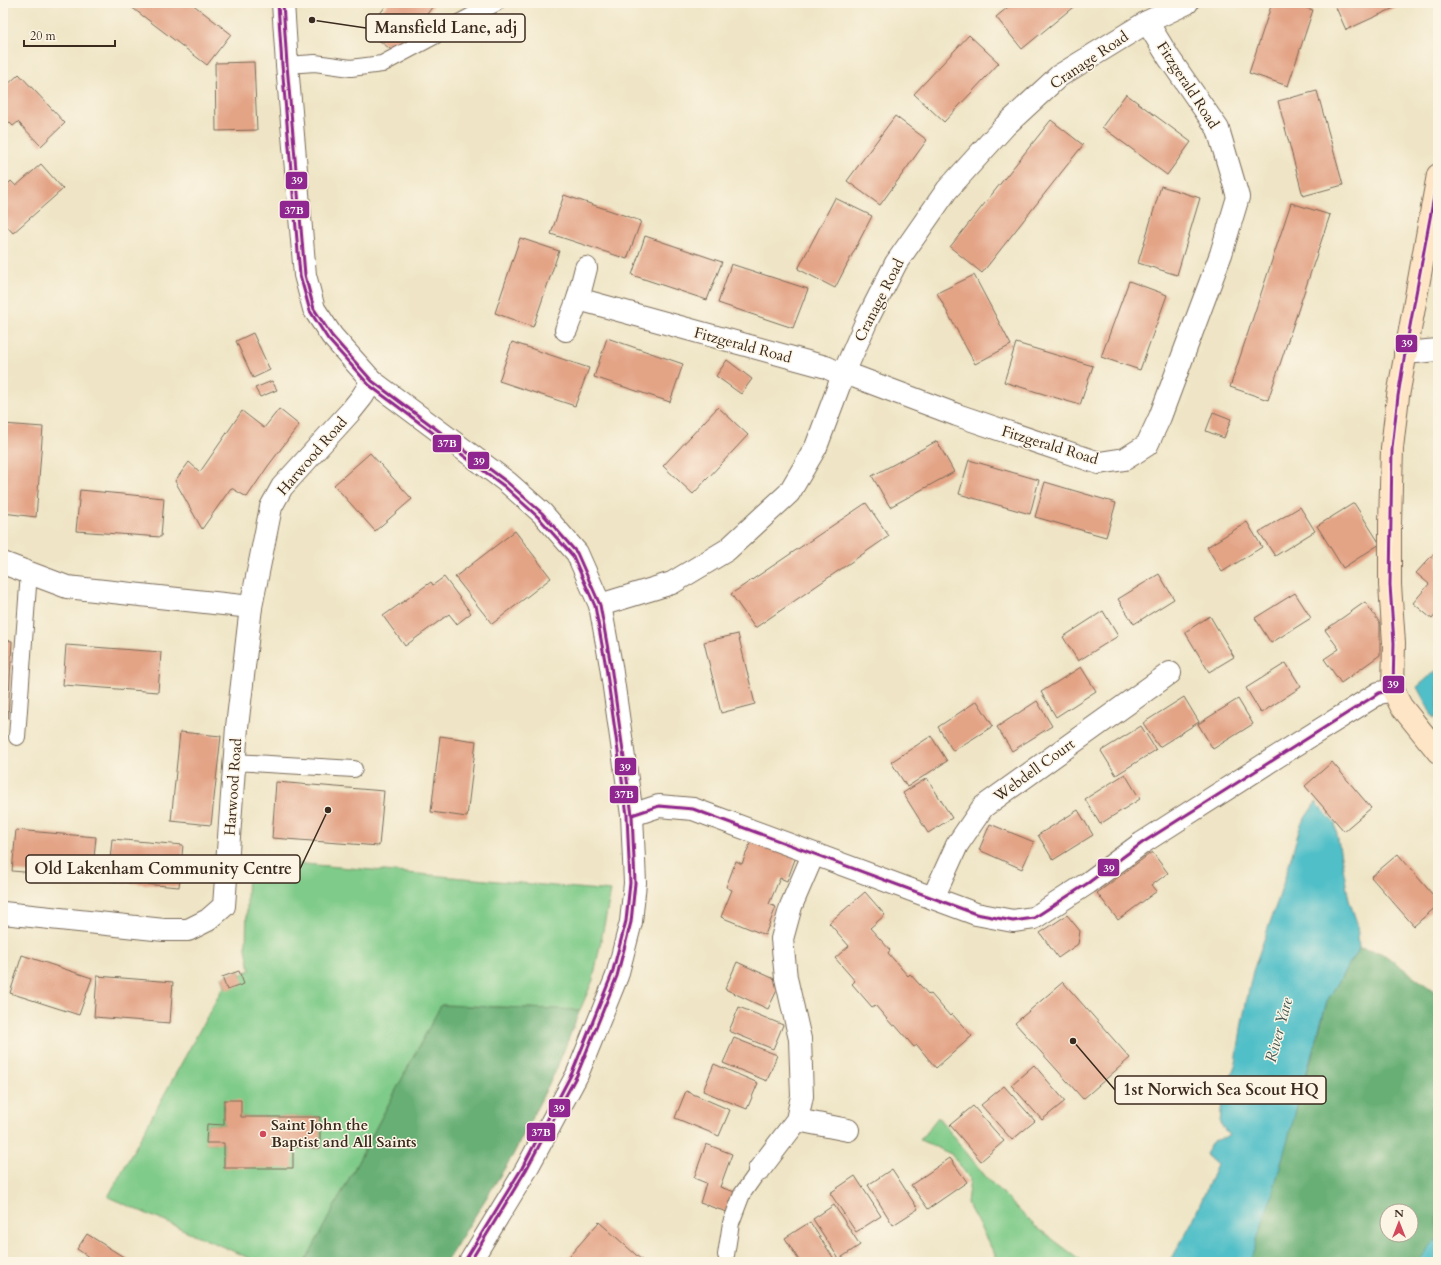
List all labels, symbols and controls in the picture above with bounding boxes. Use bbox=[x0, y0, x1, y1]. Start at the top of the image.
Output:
callout: Mansfield Lane, adj bbox=[366, 14, 525, 42]
text: Mansfield Lane, adj bbox=[375, 17, 517, 39]
scale bar bbox=[24, 22, 115, 48]
street label: Cranage Road bbox=[1046, 26, 1132, 94]
text: 20 m bbox=[30, 28, 57, 44]
street label: Fitzgerald Road bbox=[1152, 38, 1224, 132]
line badge: 39 bbox=[285, 171, 308, 190]
text: 39 bbox=[291, 173, 303, 188]
line badge: 37B bbox=[279, 200, 310, 219]
text: 37B bbox=[284, 203, 304, 218]
street label: Cranage Road bbox=[850, 255, 908, 345]
street label: Fitzgerald Road bbox=[692, 322, 794, 368]
line badge: 39 bbox=[1395, 334, 1418, 353]
text: 39 bbox=[1401, 336, 1413, 351]
street label: Harwood Road bbox=[272, 413, 352, 499]
street label: Fitzgerald Road bbox=[999, 421, 1101, 469]
line badge: 37B bbox=[432, 434, 462, 453]
text: 37B bbox=[437, 436, 457, 451]
line badge: 39 bbox=[467, 451, 490, 470]
text: 39 bbox=[473, 454, 485, 469]
line badge: 39 bbox=[1382, 675, 1405, 694]
text: 39 bbox=[1387, 677, 1399, 692]
street label: Webdell Court bbox=[989, 734, 1079, 807]
street label: Harwood Road bbox=[220, 738, 246, 836]
line badge: 39 bbox=[614, 757, 637, 776]
text: 39 bbox=[619, 760, 631, 775]
line badge: 37B bbox=[609, 785, 639, 804]
text: 37B bbox=[614, 787, 634, 802]
callout: Old Lakenham Community Centre bbox=[26, 855, 300, 883]
text: Old Lakenham Community Centre bbox=[34, 858, 292, 880]
line badge: 39 bbox=[1097, 858, 1120, 877]
text: 39 bbox=[1103, 861, 1115, 876]
water label: River Yare bbox=[1260, 994, 1298, 1065]
callout: 1st Norwich Sea Scout HQ bbox=[1115, 1076, 1326, 1104]
text: 1st Norwich Sea Scout HQ bbox=[1123, 1079, 1319, 1101]
line badge: 39 bbox=[548, 1098, 571, 1118]
text: 39 bbox=[553, 1101, 565, 1116]
place label: Saint John the Baptist and All Saints bbox=[271, 1115, 417, 1152]
line badge: 37B bbox=[526, 1122, 556, 1142]
text: 37B bbox=[531, 1125, 551, 1140]
marker: Saint John the Baptist and All Saints bbox=[258, 1129, 268, 1139]
north arrow bbox=[1379, 1203, 1419, 1243]
text: N bbox=[1394, 1206, 1404, 1221]

